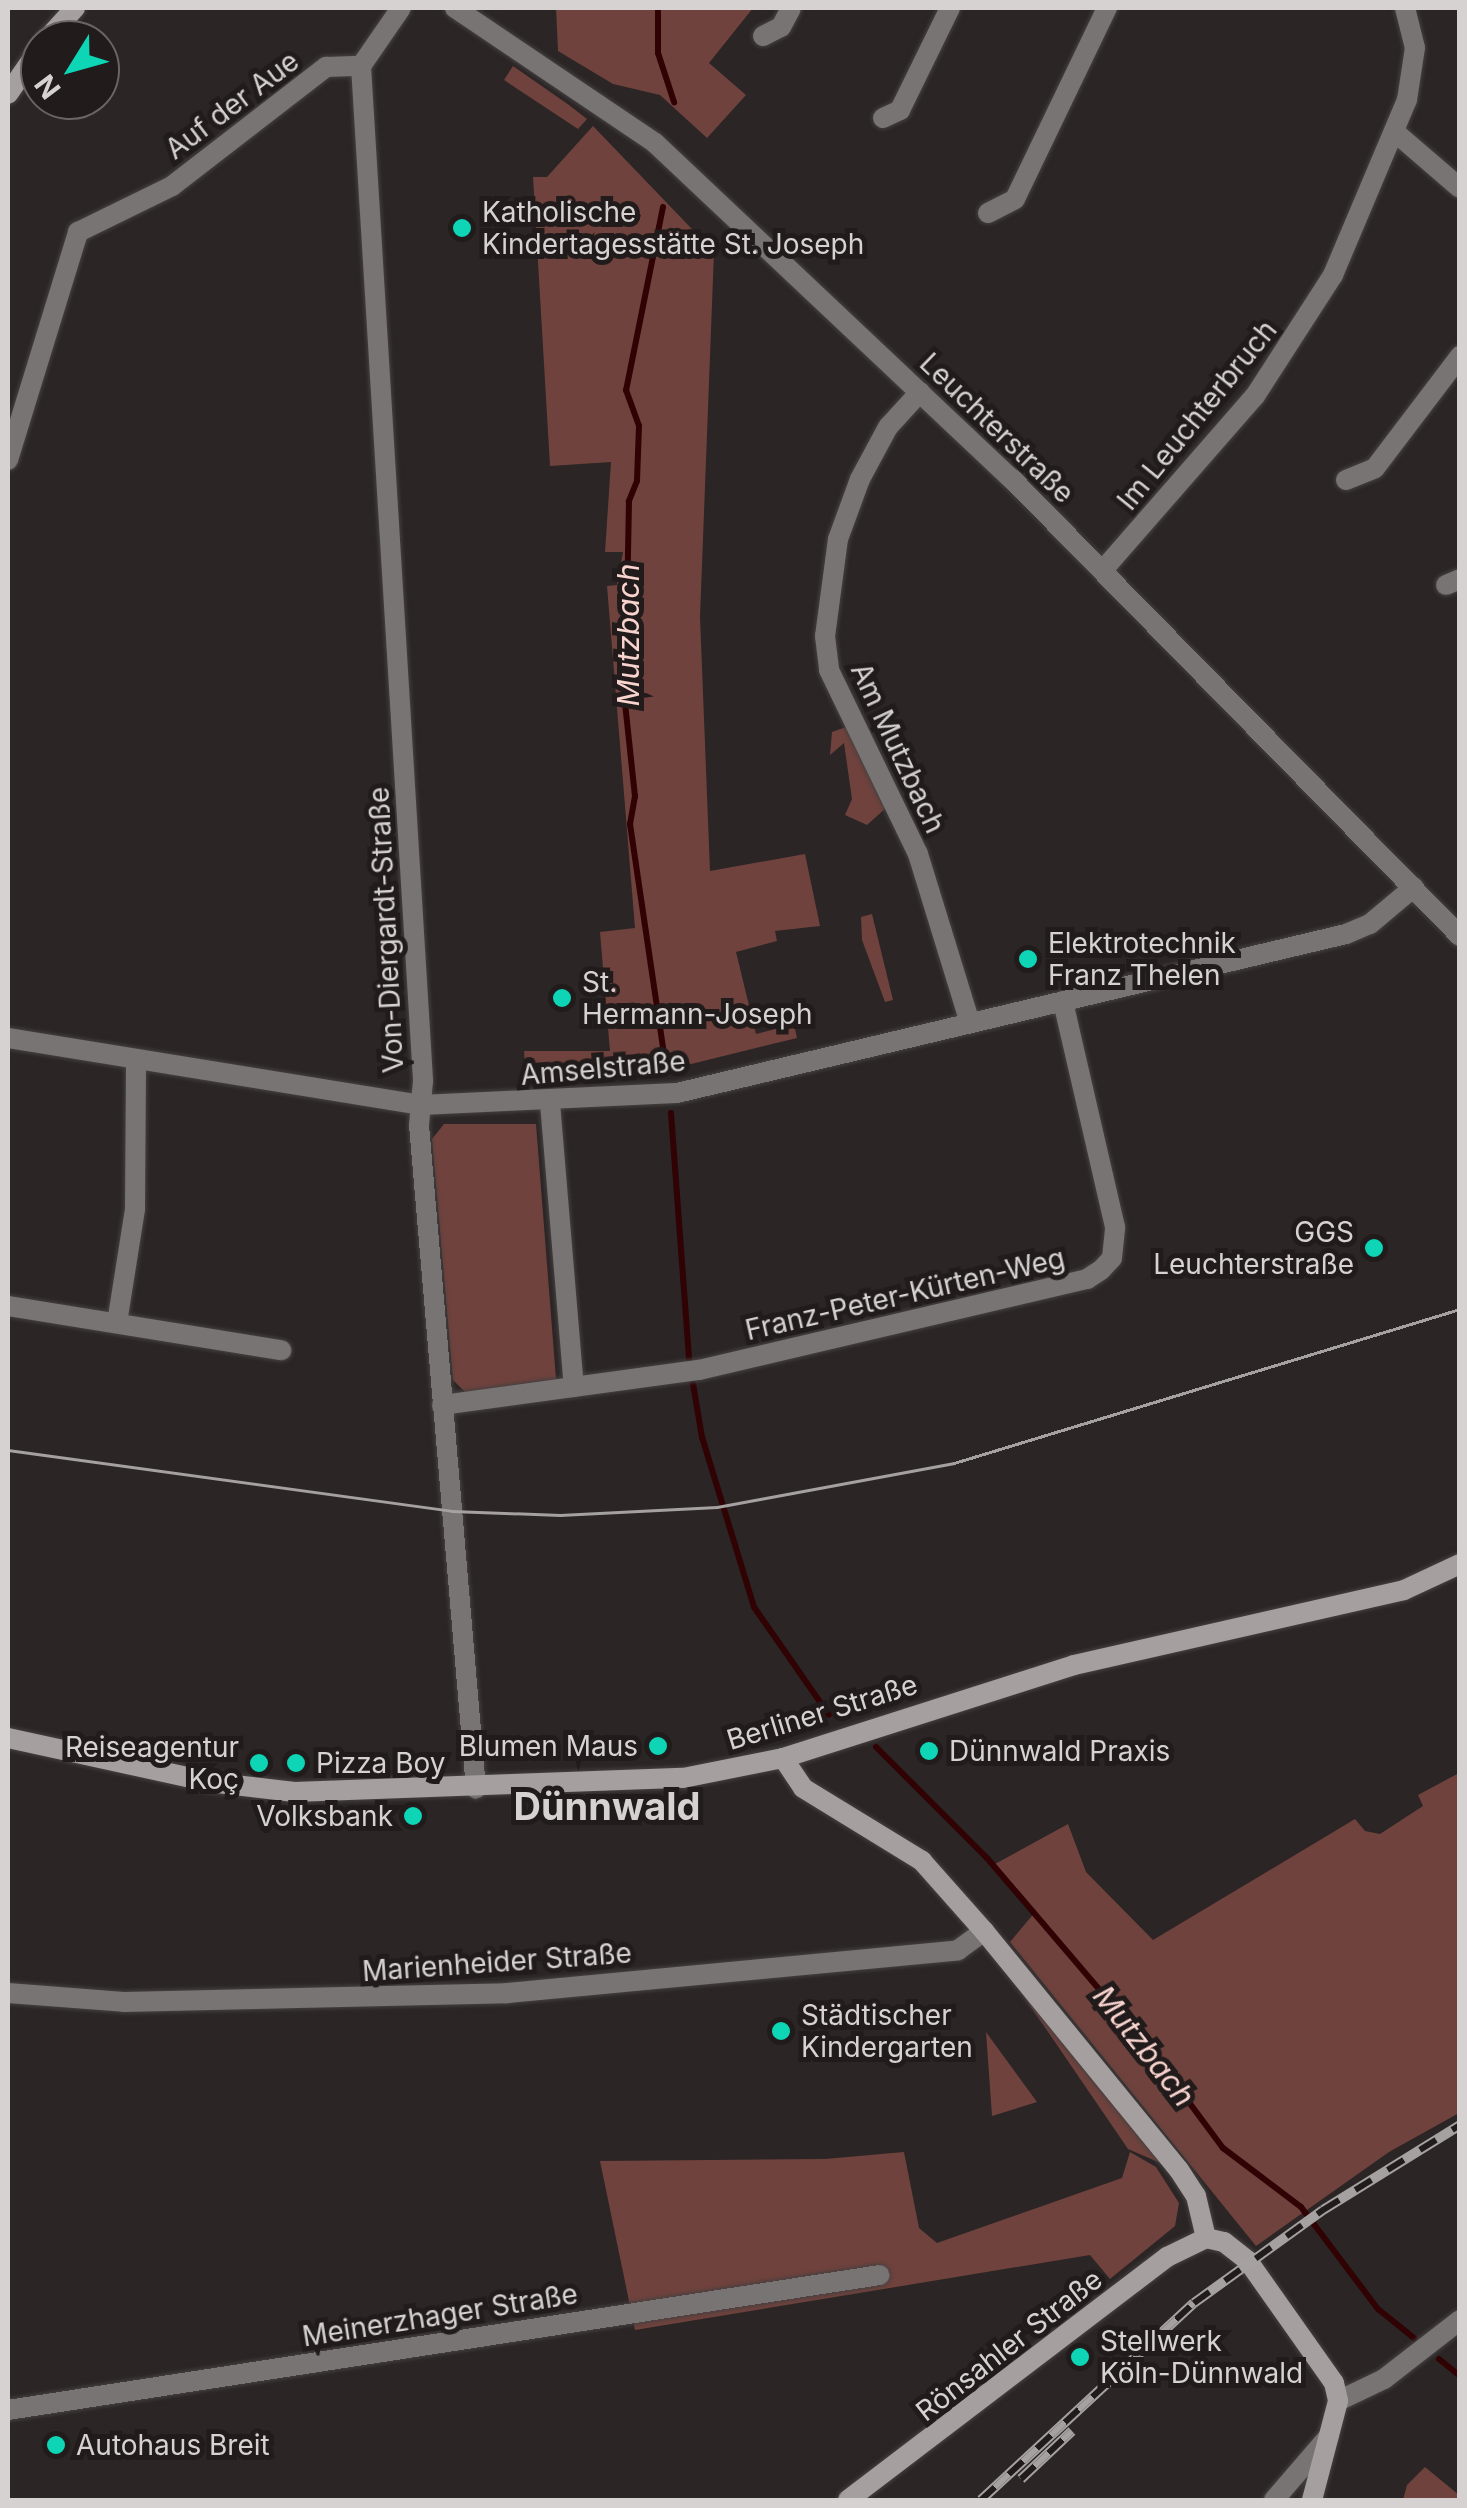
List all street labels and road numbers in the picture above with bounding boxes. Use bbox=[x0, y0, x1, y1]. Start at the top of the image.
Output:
street label: Auf der Aue bbox=[159, 44, 305, 166]
street label: Im Leuchterbruch bbox=[1110, 313, 1284, 517]
street label: Leuchterstraße bbox=[913, 346, 1081, 510]
street label: Am Mutzbach bbox=[844, 658, 952, 838]
street label: Von-Diergardt-Straße bbox=[362, 786, 410, 1074]
street label: Amselstraße bbox=[519, 1044, 687, 1092]
street label: Franz-Peter-Kürten-Weg bbox=[742, 1241, 1068, 1347]
street label: Berliner Straße bbox=[723, 1667, 921, 1757]
street label: Marienheider Straße bbox=[361, 1936, 633, 1988]
street label: Rönsahler Straße bbox=[909, 2262, 1109, 2428]
street label: Meinerzhager Straße bbox=[300, 2277, 580, 2353]

